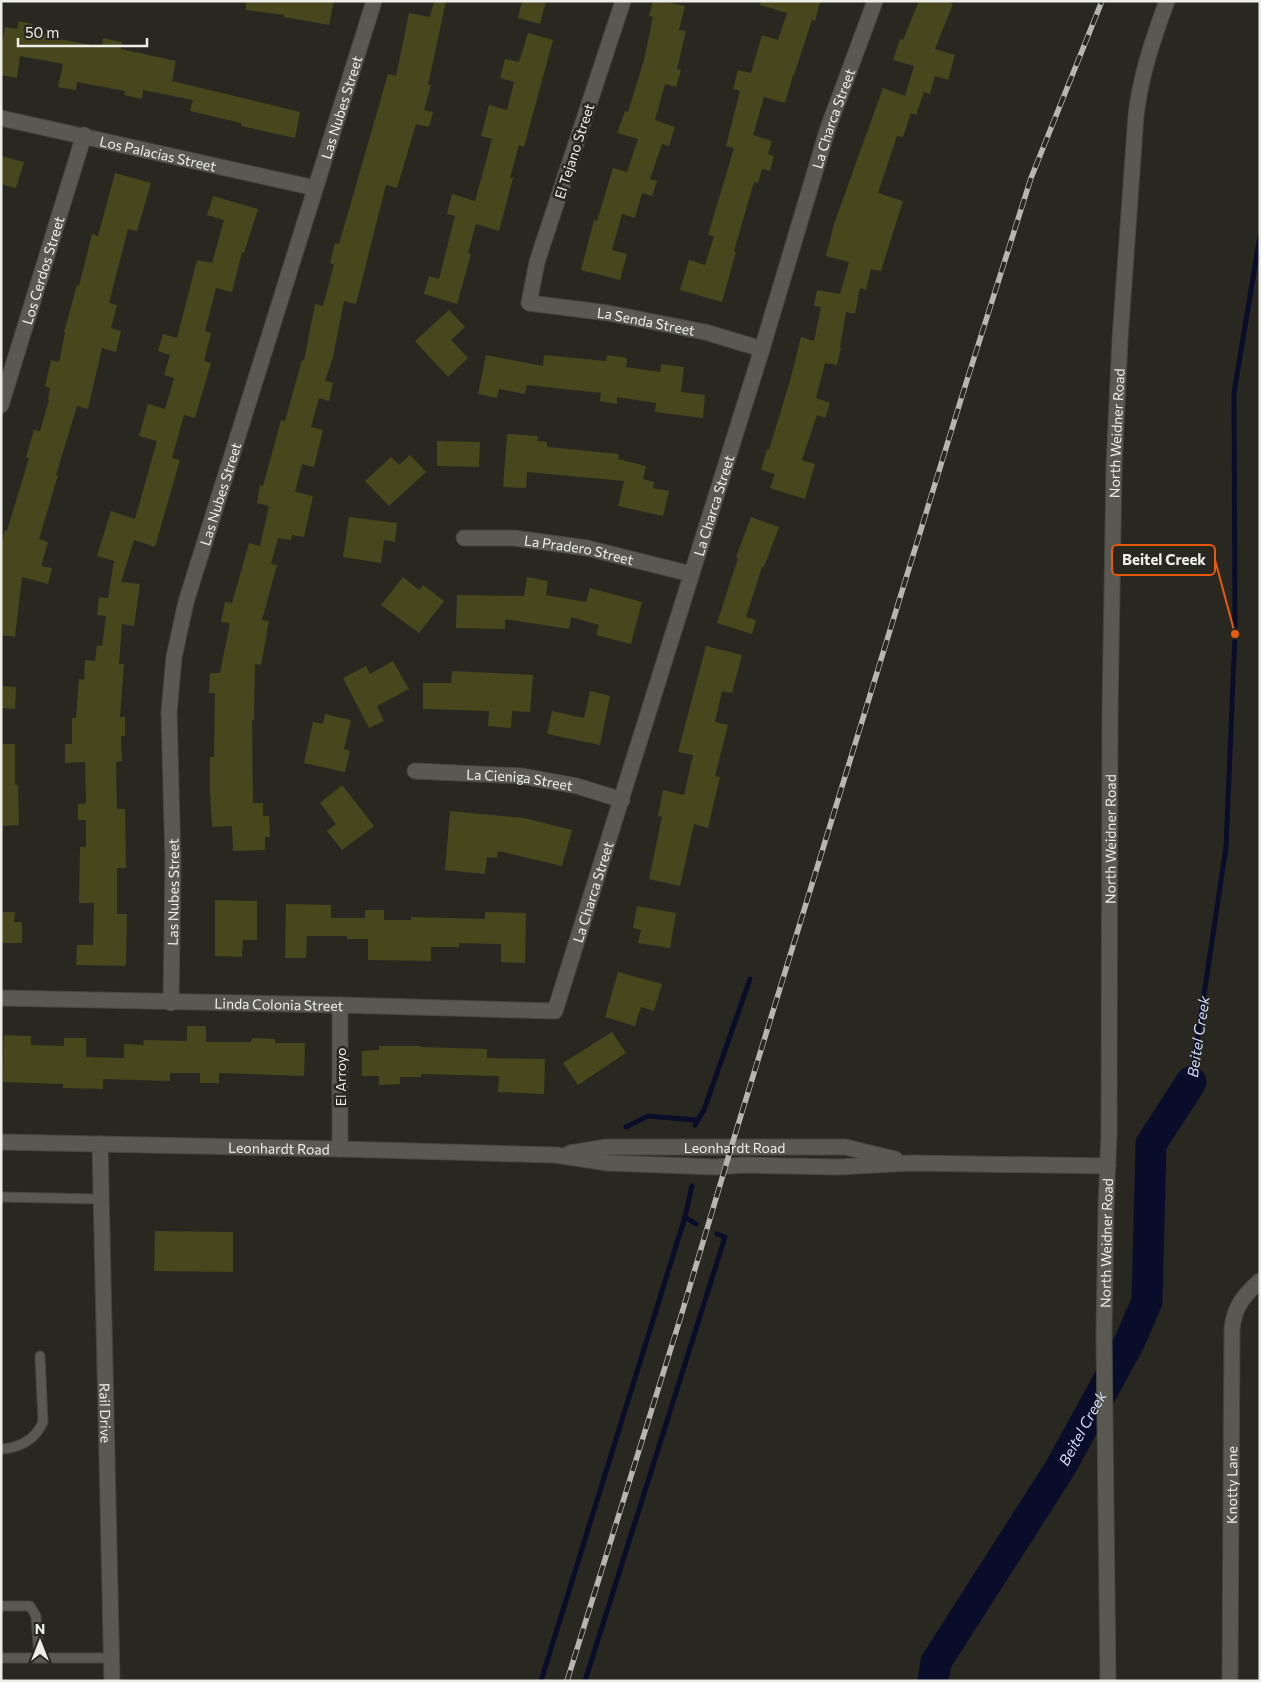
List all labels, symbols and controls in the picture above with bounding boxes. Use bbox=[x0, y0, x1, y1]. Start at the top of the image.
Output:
scale bar bbox=[18, 15, 146, 47]
text: 50 m bbox=[25, 23, 59, 41]
street label: Las Nubes Street bbox=[317, 53, 365, 161]
street label: La Charca Street bbox=[808, 66, 858, 171]
street label: El Tejano Street bbox=[551, 101, 598, 201]
street label: Los Palacias Street bbox=[98, 132, 218, 174]
street label: Los Cerdos Street bbox=[18, 214, 67, 327]
street label: La Senda Street bbox=[596, 303, 697, 338]
street label: North Weidner Road bbox=[1105, 368, 1127, 498]
street label: Las Nubes Street bbox=[196, 440, 244, 547]
street label: La Charca Street bbox=[689, 452, 737, 558]
street label: La Pradero Street bbox=[523, 531, 636, 568]
callout: Beitel Creek bbox=[1112, 545, 1215, 575]
text: Beitel Creek bbox=[1122, 550, 1206, 568]
street label: La Cieniga Street bbox=[466, 765, 575, 794]
street label: North Weidner Road bbox=[1101, 774, 1118, 904]
street label: Las Nubes Street bbox=[163, 838, 182, 946]
street label: La Charca Street bbox=[568, 839, 616, 944]
street label: Linda Colonia Street bbox=[214, 994, 344, 1014]
water label: Beitel Creek bbox=[1183, 994, 1213, 1078]
street label: El Arroyo bbox=[332, 1048, 349, 1106]
street label: Leonhardt Road bbox=[228, 1138, 330, 1157]
street label: Leonhardt Road bbox=[684, 1139, 785, 1156]
street label: North Weidner Road bbox=[1096, 1178, 1116, 1308]
street label: Rail Drive bbox=[97, 1383, 115, 1443]
water label: Beitel Creek bbox=[1054, 1387, 1110, 1468]
street label: Knotty Lane bbox=[1222, 1446, 1240, 1524]
north arrow bbox=[15, 1617, 65, 1667]
text: N bbox=[35, 1620, 45, 1637]

